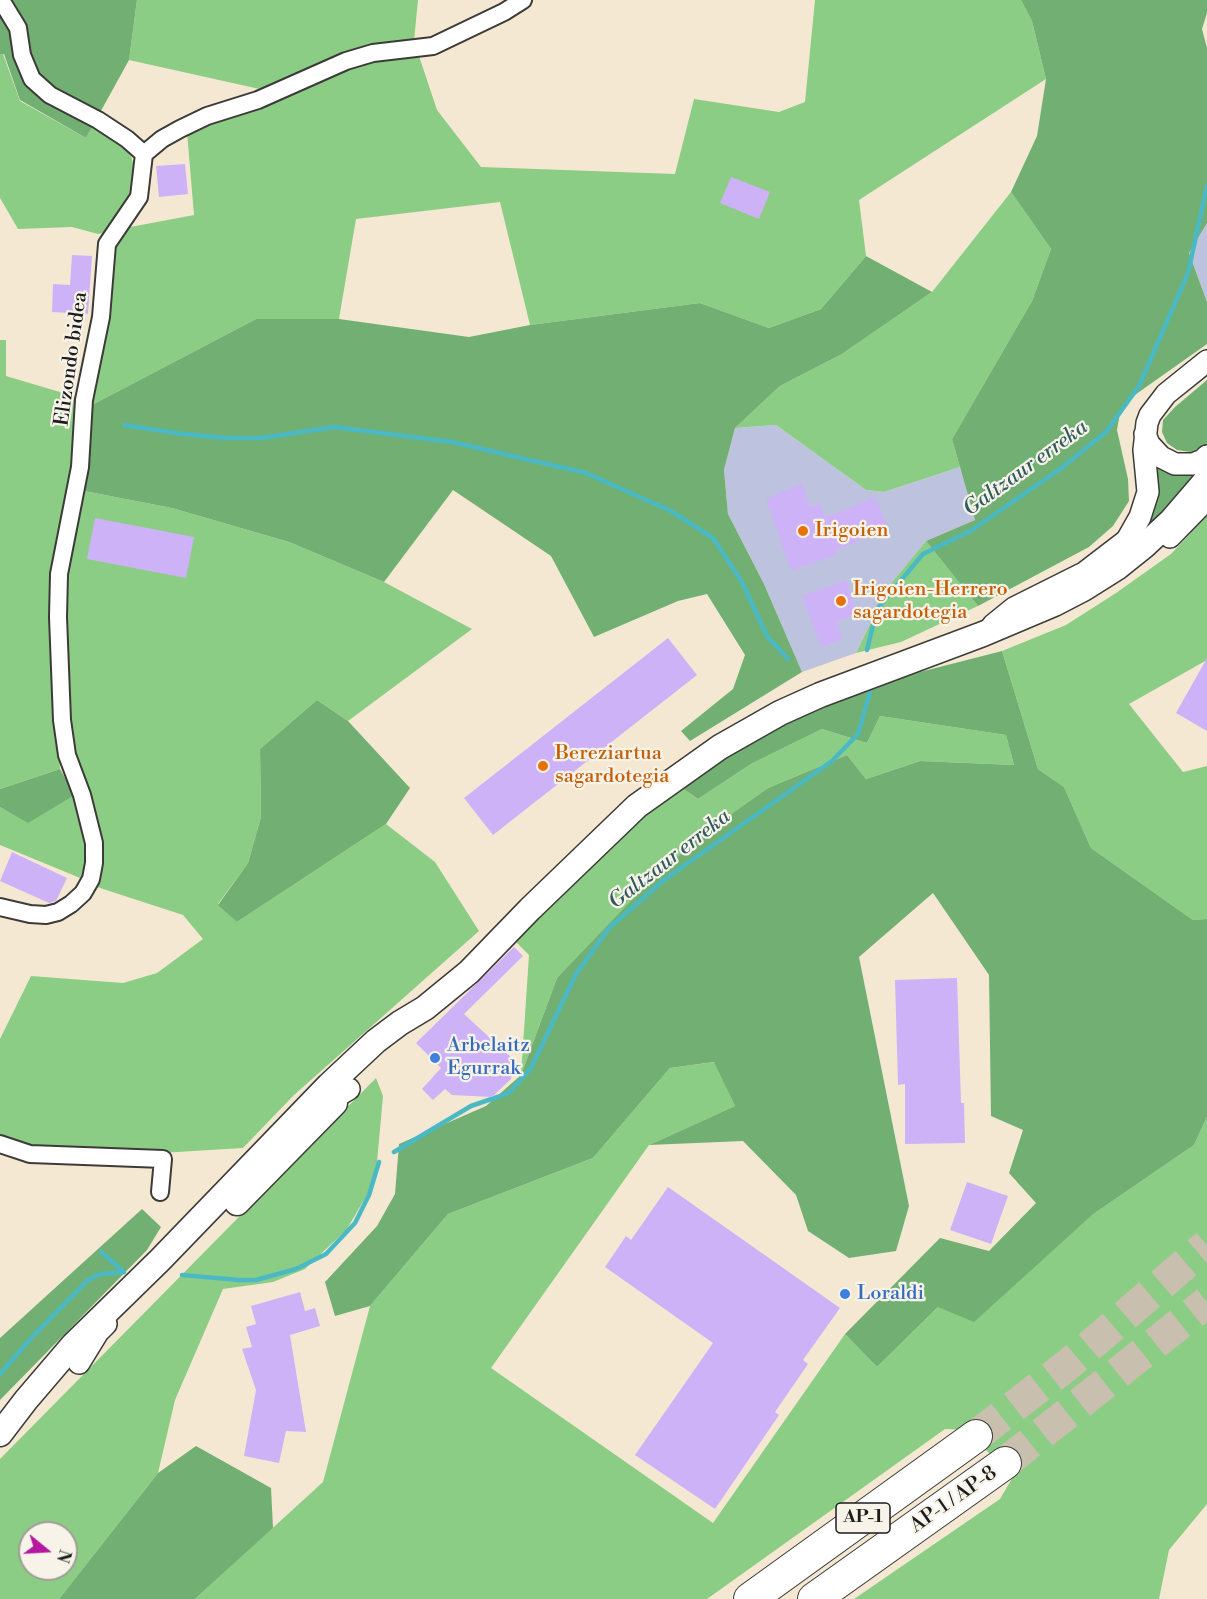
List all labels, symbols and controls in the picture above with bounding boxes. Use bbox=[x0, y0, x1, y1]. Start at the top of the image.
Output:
street label: Elizondo bidea bbox=[51, 290, 93, 428]
water label: Galtzaur erreka bbox=[959, 416, 1093, 522]
place label: Irigoien bbox=[815, 519, 888, 543]
marker: Irigoien bbox=[796, 524, 810, 538]
place label: Irigoien-Herrero sagardotegia bbox=[853, 578, 1008, 625]
marker: Irigoien-Herrero sagardotegia bbox=[834, 594, 848, 608]
place label: Bereziartua sagardotegia bbox=[555, 742, 669, 789]
marker: Bereziartua sagardotegia bbox=[536, 759, 550, 773]
water label: Galtzaur erreka bbox=[604, 805, 736, 915]
place label: Arbelaitz Egurrak bbox=[447, 1034, 530, 1081]
marker: Arbelaitz Egurrak bbox=[428, 1051, 442, 1065]
place label: Loraldi bbox=[857, 1282, 924, 1306]
marker: Loraldi bbox=[838, 1287, 852, 1301]
street label: AP-1 / AP-8 bbox=[906, 1461, 1002, 1539]
road number: AP-1 bbox=[836, 1503, 890, 1533]
north arrow bbox=[18, 1521, 78, 1581]
text: N bbox=[52, 1547, 75, 1565]

